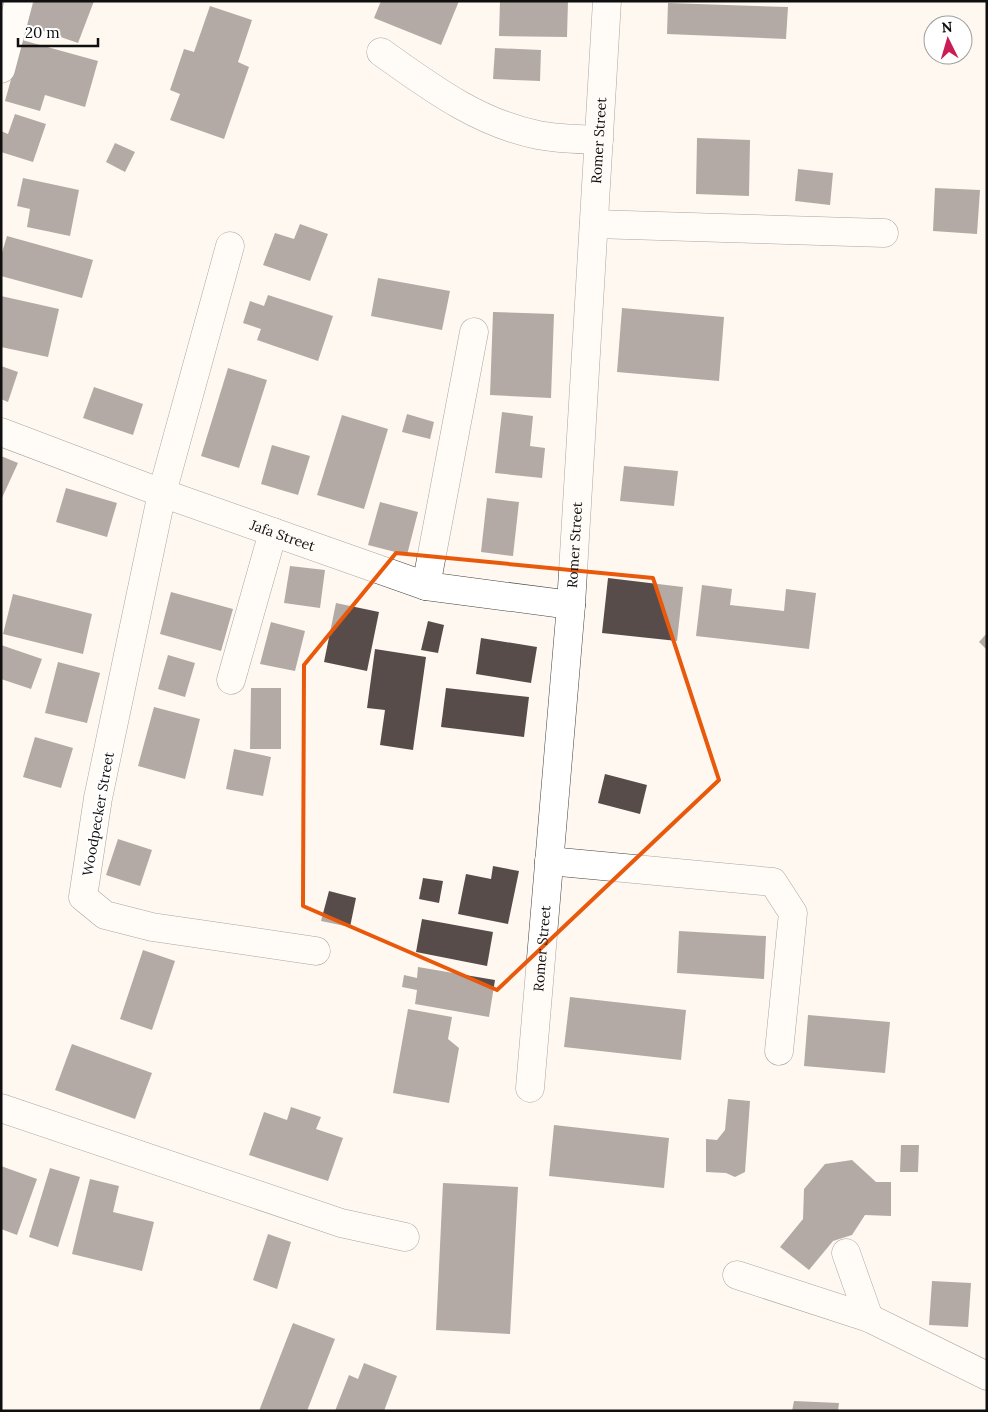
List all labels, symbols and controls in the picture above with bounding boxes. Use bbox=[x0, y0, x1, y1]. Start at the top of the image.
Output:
scale bar bbox=[18, 15, 98, 47]
north arrow bbox=[923, 15, 973, 65]
text: N bbox=[941, 18, 953, 36]
text: 20 m bbox=[25, 23, 60, 42]
street label: Romer Street bbox=[587, 96, 610, 184]
street label: Romer Street bbox=[563, 501, 586, 589]
street label: Jafa Street bbox=[247, 515, 318, 555]
street label: Woodpecker Street bbox=[78, 750, 118, 878]
street label: Romer Street bbox=[529, 904, 555, 992]

